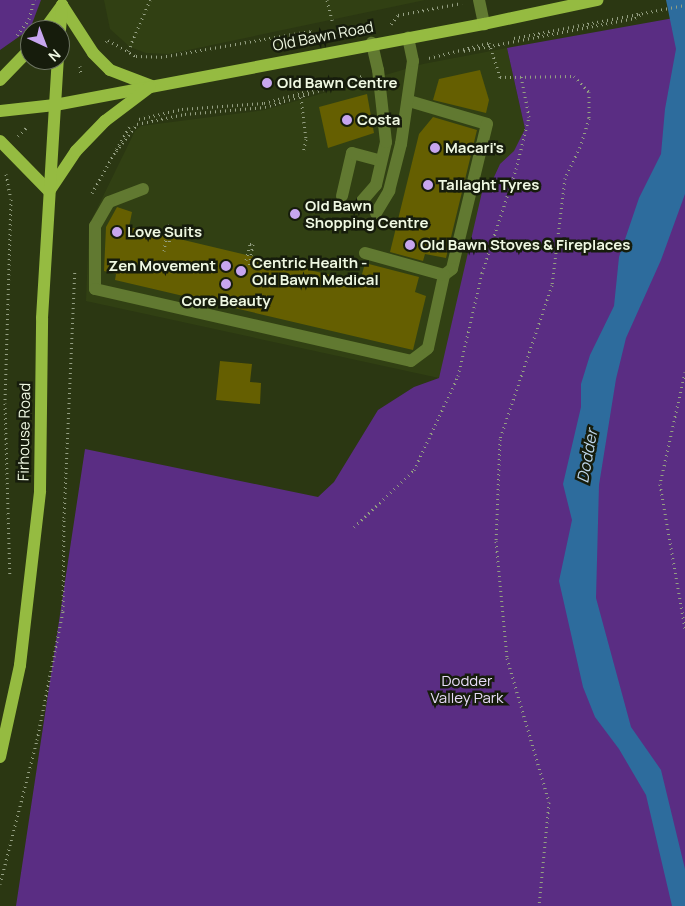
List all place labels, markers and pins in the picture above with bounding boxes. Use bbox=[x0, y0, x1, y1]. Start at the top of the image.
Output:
place label: Old Bawn Centre bbox=[277, 74, 398, 92]
marker: Old Bawn Centre bbox=[261, 77, 273, 89]
place label: Costa bbox=[357, 111, 400, 129]
marker: Costa bbox=[341, 114, 353, 126]
place label: Macari's bbox=[445, 139, 504, 157]
marker: Macari's bbox=[429, 142, 441, 154]
place label: Tallaght Tyres bbox=[438, 176, 539, 194]
marker: Tallaght Tyres bbox=[422, 179, 434, 191]
place label: Old Bawn Shopping Centre bbox=[305, 196, 428, 231]
marker: Old Bawn Shopping Centre bbox=[289, 208, 301, 220]
place label: Love Suits bbox=[127, 223, 202, 241]
marker: Love Suits bbox=[111, 226, 123, 238]
place label: Old Bawn Stoves & Fireplaces bbox=[420, 236, 630, 254]
marker: Old Bawn Stoves & Fireplaces bbox=[404, 239, 416, 251]
place label: Centric Health - Old Bawn Medical bbox=[252, 253, 379, 288]
place label: Zen Movement bbox=[108, 257, 216, 275]
marker: Zen Movement bbox=[220, 260, 232, 272]
marker: Centric Health - Old Bawn Medical bbox=[234, 264, 248, 278]
marker: Core Beauty bbox=[220, 278, 232, 290]
place label: Core Beauty bbox=[181, 292, 271, 310]

